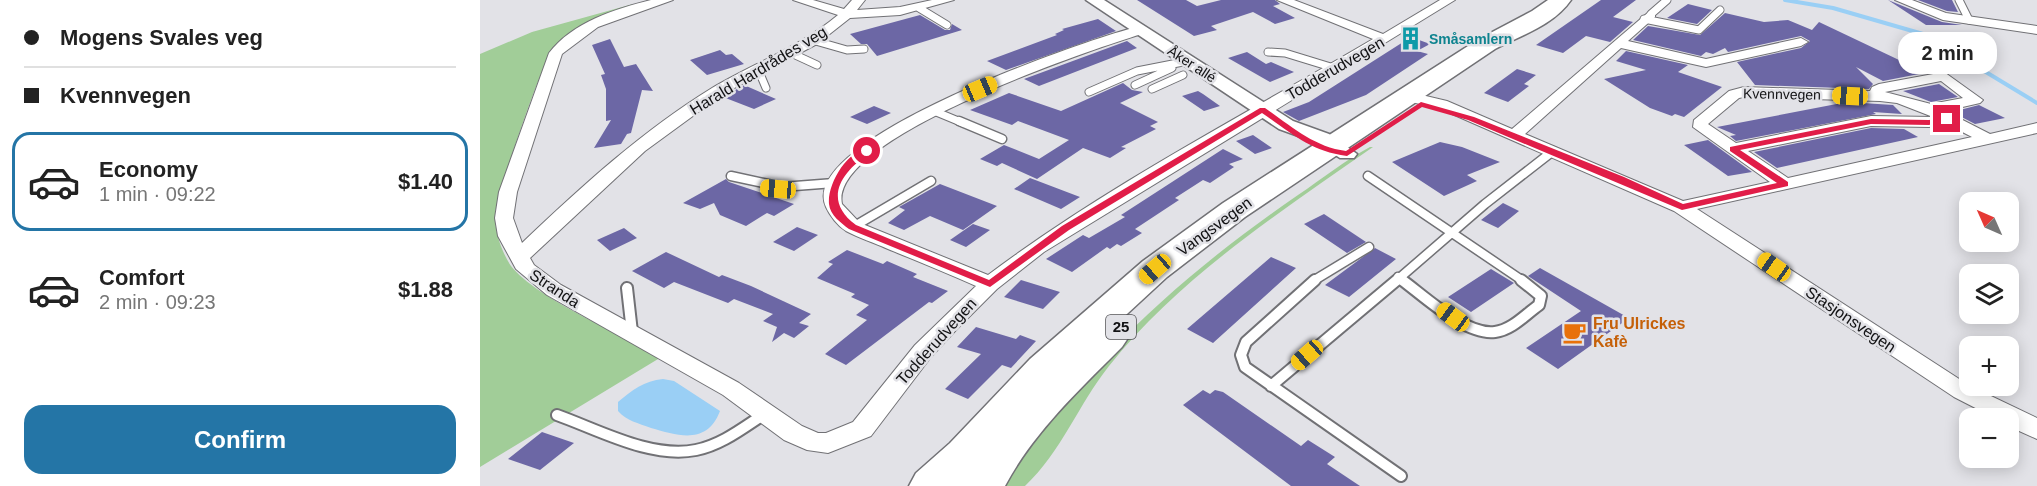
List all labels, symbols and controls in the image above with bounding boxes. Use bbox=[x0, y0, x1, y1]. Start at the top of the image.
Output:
street label: Harald Hardrådes veg bbox=[687, 23, 830, 118]
text: Mogens Svales veg bbox=[60, 25, 263, 50]
building icon: Småsamlern bbox=[1398, 26, 1424, 52]
place label: Småsamlern bbox=[1429, 31, 1512, 47]
callout: 2 min bbox=[1898, 32, 1996, 74]
street label: Todderudvegen bbox=[1283, 33, 1387, 103]
street label: Åker allé bbox=[1165, 42, 1219, 86]
text: 2 min bbox=[1921, 42, 1974, 64]
car bbox=[960, 74, 1000, 104]
text: Kvennvegen bbox=[60, 83, 191, 108]
street label: Kvennvegen bbox=[1743, 85, 1821, 103]
car bbox=[1832, 86, 1868, 106]
route end bbox=[1933, 105, 1960, 132]
route start bbox=[853, 137, 880, 164]
icon: car bbox=[27, 155, 81, 209]
text: Economy bbox=[99, 157, 198, 182]
text: $1.40 bbox=[398, 169, 453, 194]
car bbox=[759, 178, 797, 200]
text: 1 min · 09:22 bbox=[99, 183, 216, 205]
north arrow bbox=[1959, 192, 2019, 252]
map controls bbox=[1959, 192, 2019, 468]
street label: Vangsvegen bbox=[1174, 194, 1255, 259]
car bbox=[1754, 249, 1794, 285]
car bbox=[1136, 250, 1174, 288]
icon: car bbox=[27, 263, 81, 317]
button: layers bbox=[1959, 264, 2019, 324]
text: Comfort bbox=[99, 265, 185, 290]
street label: Stranda bbox=[527, 266, 583, 311]
text: $1.88 bbox=[398, 277, 453, 302]
street label: Stasjonsvegen bbox=[1802, 283, 1899, 356]
text: 2 min · 09:23 bbox=[99, 291, 216, 313]
street label: Todderudvegen bbox=[893, 295, 980, 388]
car bbox=[1433, 299, 1473, 335]
road number: 25 bbox=[1106, 315, 1136, 339]
place label: Fru Ulrickes Kafè bbox=[1593, 315, 1686, 350]
cafe icon: Fru Ulrickes Kafè bbox=[1562, 319, 1588, 345]
car bbox=[1288, 336, 1326, 374]
button: + bbox=[1959, 336, 2019, 396]
button: Confirm bbox=[24, 405, 456, 474]
button: − bbox=[1959, 408, 2019, 468]

